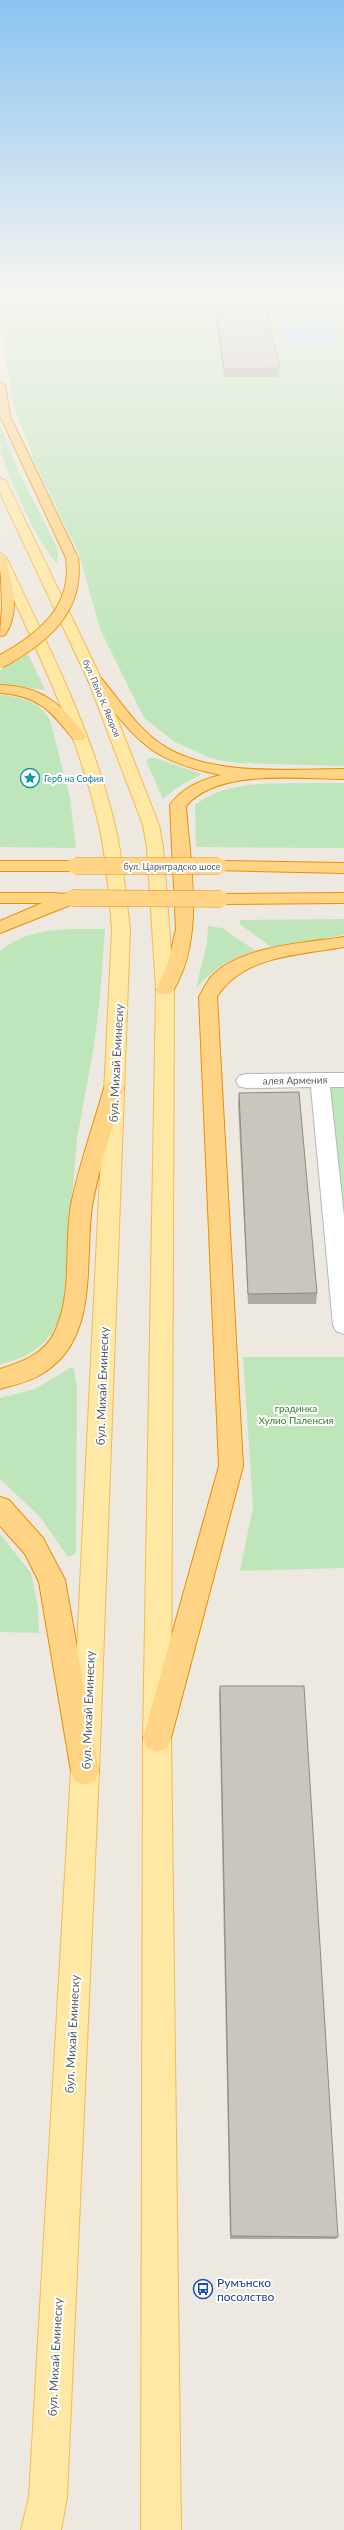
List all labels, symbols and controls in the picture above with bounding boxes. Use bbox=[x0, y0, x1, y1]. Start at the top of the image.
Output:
street label: бул. Пейо К. Яворов bbox=[81, 657, 124, 739]
place icon: Герб на София bbox=[19, 767, 41, 789]
place label: Герб на София bbox=[44, 773, 103, 784]
street label: бул. Цариградско шосе bbox=[123, 861, 221, 872]
street label: бул. Михай Еминеску bbox=[105, 1003, 127, 1123]
street label: алея Армения bbox=[263, 1073, 327, 1087]
street label: бул. Михай Еминеску bbox=[92, 1326, 112, 1446]
park label: градинка Хулио Паленсия bbox=[259, 1402, 334, 1426]
street label: бул. Михай Еминеску bbox=[78, 1650, 98, 1770]
street label: бул. Михай Еминеску bbox=[61, 1974, 83, 2094]
place label: Румънско посолство bbox=[217, 2275, 275, 2304]
bus stop icon: Румънско посолство bbox=[192, 2278, 214, 2300]
street label: бул. Михай Еминеску bbox=[44, 2297, 66, 2417]

